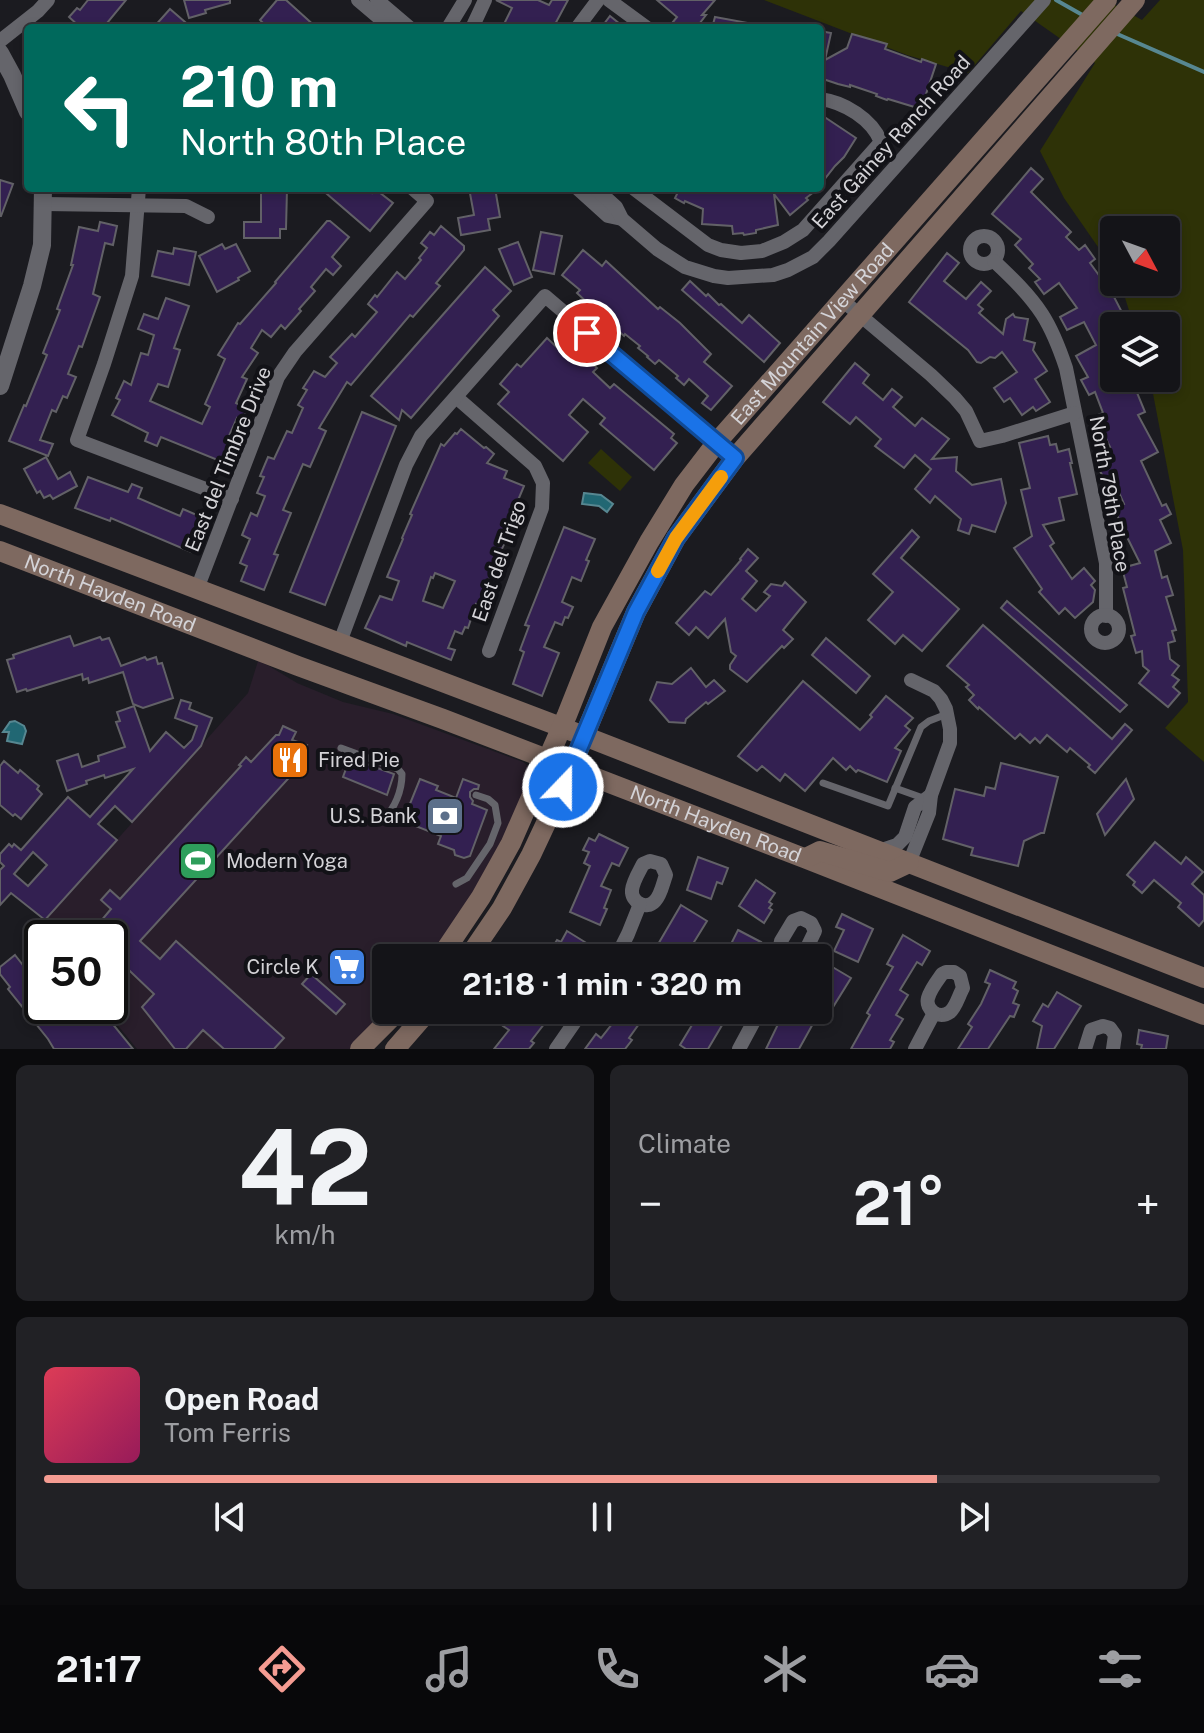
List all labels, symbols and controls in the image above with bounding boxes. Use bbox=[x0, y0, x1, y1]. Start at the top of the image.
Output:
street label: East Gainey Ranch Road bbox=[807, 50, 975, 234]
text: 210 m bbox=[180, 54, 338, 120]
icon: left bbox=[48, 56, 152, 160]
text: North 80th Place bbox=[180, 121, 466, 163]
north arrow bbox=[1100, 216, 1180, 296]
map controls bbox=[1100, 216, 1180, 392]
street label: East Mountain View Road bbox=[726, 238, 899, 430]
pin bbox=[553, 299, 621, 367]
icon: arrive bbox=[565, 311, 609, 355]
button: layers bbox=[1100, 312, 1180, 392]
street label: East del Timbre Drive bbox=[180, 363, 276, 555]
street label: North 79th Place bbox=[1084, 414, 1136, 574]
street label: East del Trigo bbox=[467, 497, 531, 625]
street label: North Hayden Road bbox=[21, 550, 199, 637]
restaurant icon: Fired Pie bbox=[269, 739, 311, 781]
position arrow bbox=[521, 745, 605, 829]
place label: Fired Pie bbox=[318, 748, 400, 772]
street label: North Hayden Road bbox=[627, 780, 805, 868]
bank icon: U.S. Bank bbox=[424, 795, 466, 837]
place label: U.S. Bank bbox=[329, 804, 417, 828]
sports icon: Modern Yoga bbox=[177, 840, 219, 882]
place label: Modern Yoga bbox=[226, 849, 348, 873]
speed limit sign: 50 bbox=[24, 920, 128, 1024]
supermarket icon: Circle K bbox=[326, 946, 368, 988]
place label: Circle K bbox=[246, 955, 319, 979]
text: 21:18 · 1 min · 320 m bbox=[462, 966, 742, 1002]
text: 42 bbox=[238, 1106, 372, 1228]
text: Climate bbox=[638, 1128, 731, 1159]
text: 21° bbox=[853, 1168, 945, 1239]
text: − bbox=[638, 1178, 662, 1230]
text: + bbox=[1136, 1178, 1160, 1230]
text: km/h bbox=[274, 1219, 336, 1250]
text: Open Road bbox=[164, 1381, 319, 1417]
text: Tom Ferris bbox=[164, 1417, 291, 1448]
icon: previous bbox=[208, 1495, 252, 1539]
icon: pause bbox=[580, 1495, 624, 1539]
icon: next bbox=[952, 1495, 996, 1539]
icon: directions bbox=[254, 1641, 310, 1697]
icon: music bbox=[421, 1641, 477, 1697]
icon: phone bbox=[589, 1641, 645, 1697]
icon: climate bbox=[757, 1641, 813, 1697]
icon: car bbox=[924, 1641, 980, 1697]
icon: filters bbox=[1092, 1641, 1148, 1697]
text: 21:17 bbox=[56, 1648, 142, 1690]

